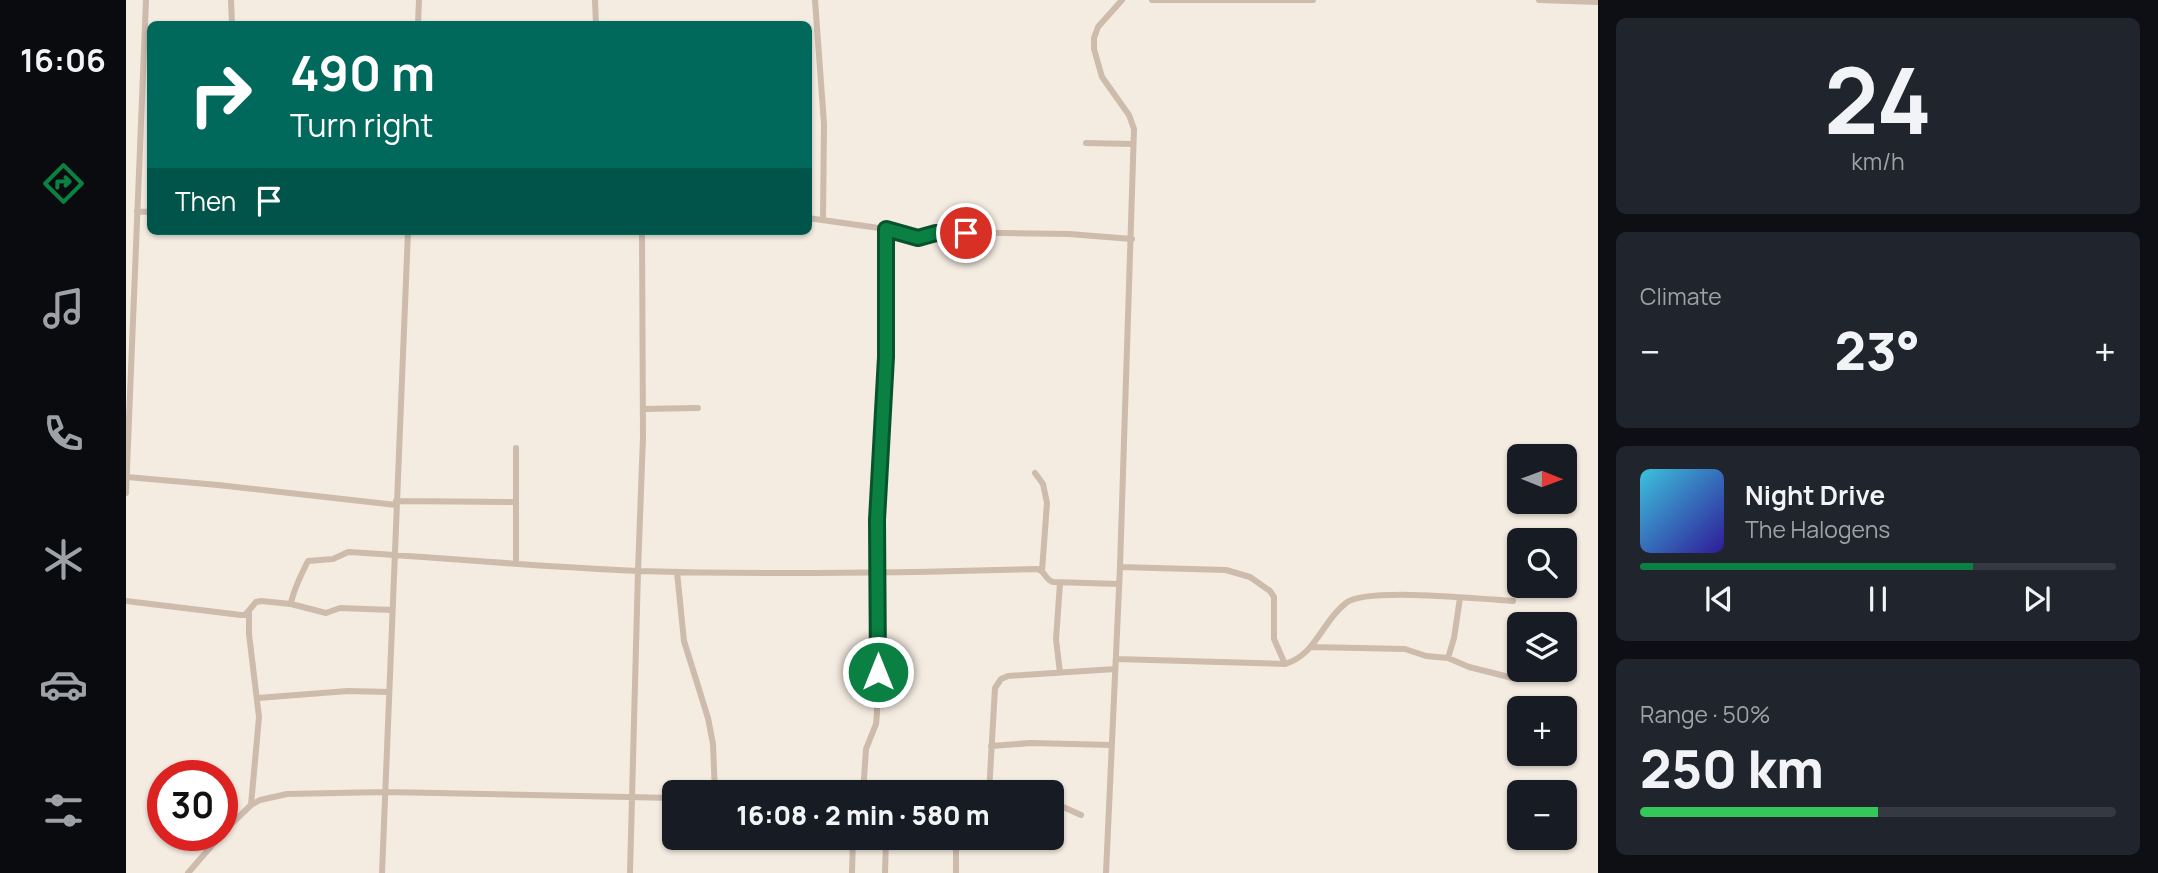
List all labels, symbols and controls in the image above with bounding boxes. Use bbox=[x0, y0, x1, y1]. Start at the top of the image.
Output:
text: 24 bbox=[1824, 37, 1932, 161]
text: 16:06 bbox=[20, 38, 106, 82]
text: 490 m bbox=[290, 39, 435, 106]
icon: right bbox=[175, 49, 266, 140]
text: Turn right bbox=[290, 103, 433, 147]
text: km/h bbox=[1851, 145, 1905, 177]
icon: directions bbox=[39, 159, 88, 208]
icon: arrive bbox=[250, 182, 288, 220]
text: Then bbox=[175, 183, 236, 219]
pin bbox=[936, 203, 996, 263]
icon: arrive bbox=[947, 214, 985, 252]
text: Climate bbox=[1640, 280, 1722, 312]
icon: music bbox=[39, 284, 88, 333]
text: 23° bbox=[1835, 315, 1920, 386]
text: − bbox=[1640, 325, 1661, 377]
text: + bbox=[2094, 325, 2116, 377]
icon: phone bbox=[39, 409, 88, 458]
north arrow bbox=[1507, 444, 1577, 514]
map controls bbox=[1507, 444, 1577, 850]
text: Night Drive bbox=[1745, 477, 1885, 513]
text: The Halogens bbox=[1745, 513, 1890, 545]
button: search bbox=[1507, 528, 1577, 598]
icon: climate bbox=[39, 535, 88, 584]
icon: previous bbox=[1700, 580, 1738, 618]
icon: pause bbox=[1859, 580, 1897, 618]
icon: next bbox=[2018, 580, 2056, 618]
button: layers bbox=[1507, 612, 1577, 682]
position arrow bbox=[841, 635, 915, 709]
icon: car bbox=[39, 660, 88, 709]
button: + bbox=[1507, 696, 1577, 766]
text: Range · 50% bbox=[1640, 698, 1770, 730]
text: 250 km bbox=[1640, 733, 1824, 804]
speed limit sign: 30 bbox=[147, 760, 238, 851]
button: − bbox=[1507, 780, 1577, 850]
icon: filters bbox=[39, 786, 88, 835]
text: 16:08 · 2 min · 580 m bbox=[736, 797, 990, 833]

